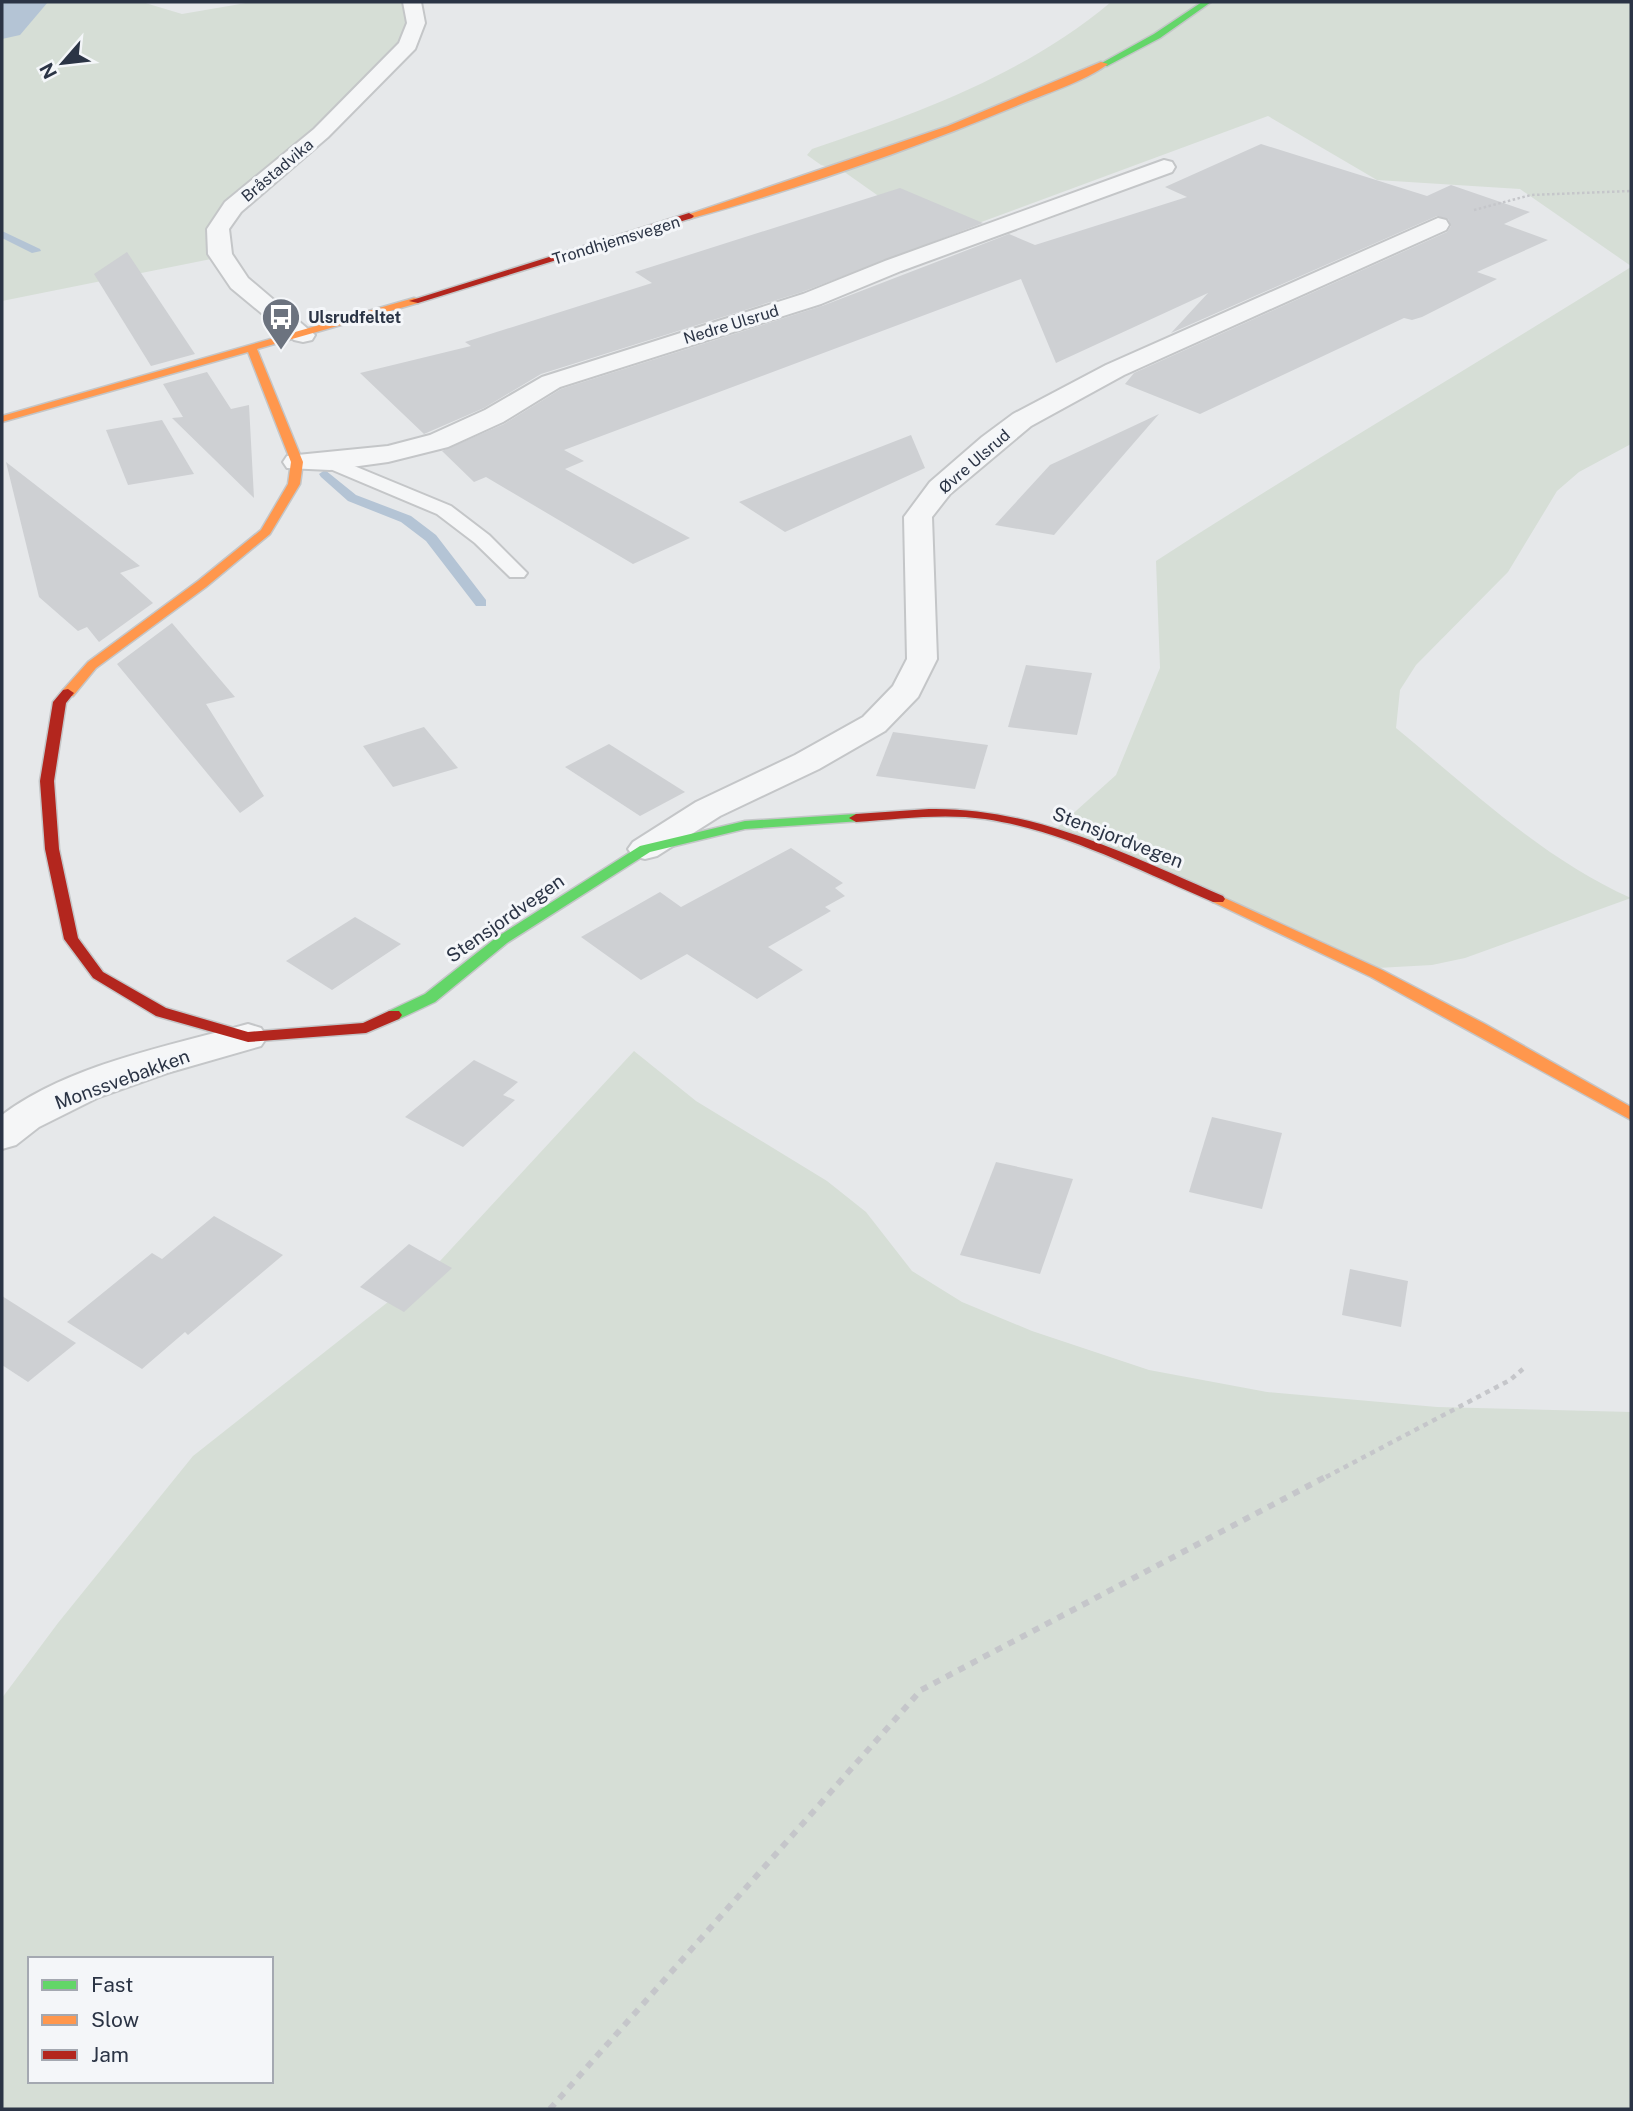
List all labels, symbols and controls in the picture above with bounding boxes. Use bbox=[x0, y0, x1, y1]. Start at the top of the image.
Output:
north arrow bbox=[28, 28, 98, 98]
text: N bbox=[35, 59, 61, 83]
street label: Bråstadvika bbox=[238, 135, 317, 206]
street label: Trondhjemsvegen bbox=[550, 212, 682, 269]
bus stop icon: Ulsrudfeltet bbox=[260, 296, 302, 351]
street label: Nedre Ulsrud bbox=[681, 301, 781, 348]
place label: Ulsrudfeltet bbox=[308, 308, 402, 327]
street label: Øvre Ulsrud bbox=[935, 425, 1014, 497]
street label: Stensjordvegen bbox=[1049, 802, 1187, 872]
street label: Stensjordvegen bbox=[442, 869, 568, 967]
street label: Monssvebakken bbox=[52, 1044, 192, 1114]
legend bbox=[28, 1957, 273, 2083]
text: Fast bbox=[91, 1972, 133, 1997]
text: Slow bbox=[91, 2007, 139, 2032]
text: Jam bbox=[91, 2042, 129, 2067]

